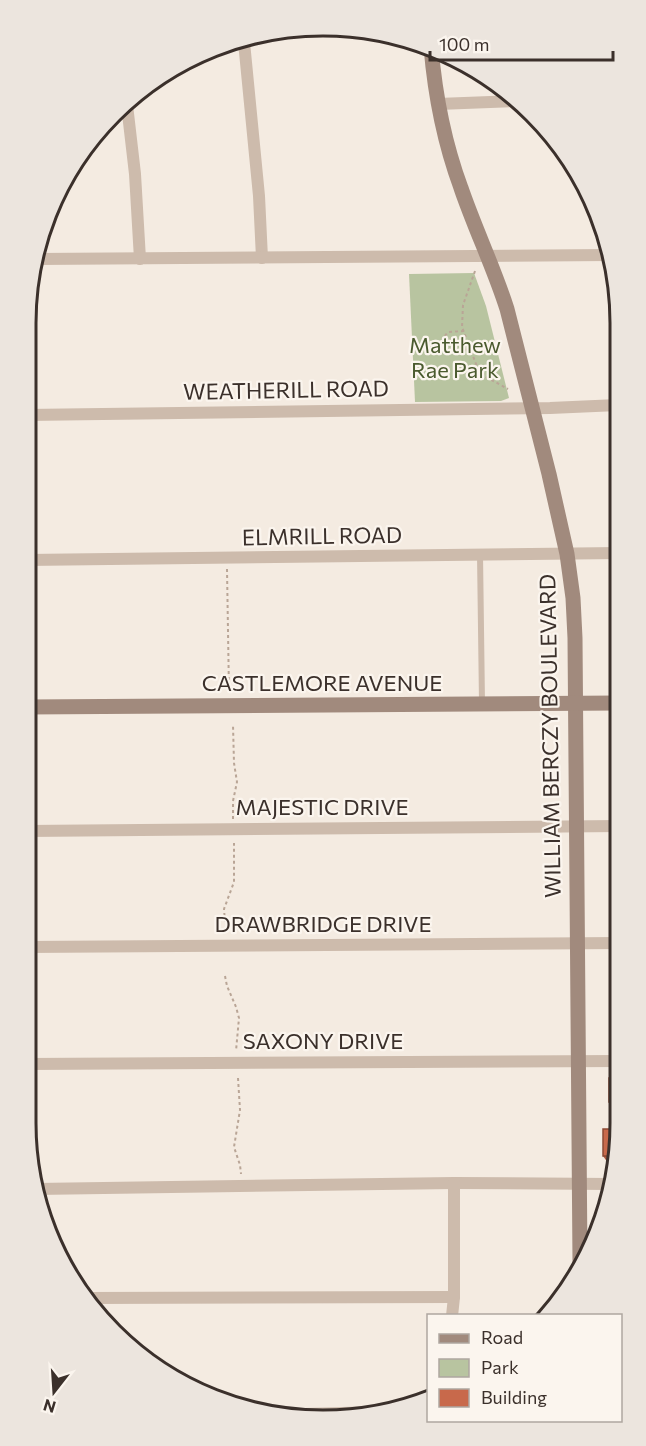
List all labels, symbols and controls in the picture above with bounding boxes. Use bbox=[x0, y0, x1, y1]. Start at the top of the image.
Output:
scale bar bbox=[430, 24, 613, 62]
text: 100 m bbox=[439, 33, 489, 55]
park label: Matthew Rae Park bbox=[409, 331, 501, 383]
street label: WEATHERILL ROAD bbox=[183, 374, 389, 405]
street label: ELMRILL ROAD bbox=[242, 521, 402, 550]
street label: WILLIAM BERCZY BOULEVARD bbox=[533, 574, 566, 898]
street label: CASTLEMORE AVENUE bbox=[202, 669, 442, 696]
street label: MAJESTIC DRIVE bbox=[235, 793, 409, 820]
street label: DRAWBRIDGE DRIVE bbox=[215, 910, 431, 937]
street label: SAXONY DRIVE bbox=[243, 1027, 403, 1054]
legend bbox=[427, 1314, 622, 1422]
text: Road bbox=[481, 1326, 523, 1348]
text: Park bbox=[481, 1356, 519, 1378]
north arrow bbox=[24, 1362, 84, 1422]
text: Building bbox=[481, 1386, 547, 1408]
text: N bbox=[41, 1396, 58, 1418]

